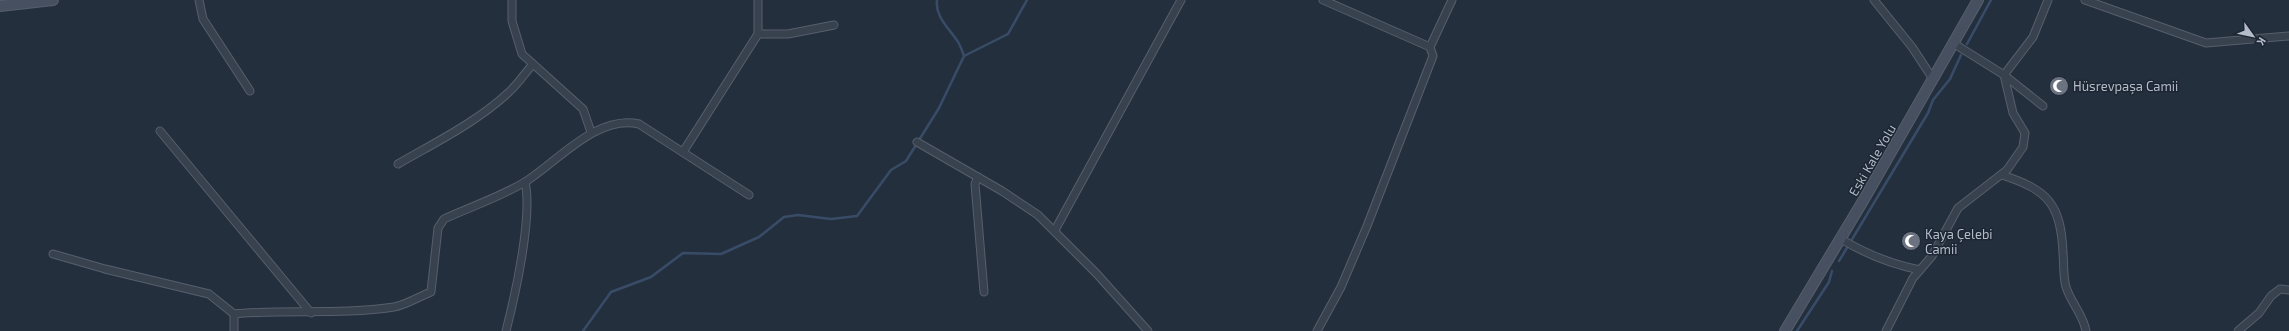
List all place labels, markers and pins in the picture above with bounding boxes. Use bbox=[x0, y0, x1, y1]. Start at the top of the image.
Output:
mosque icon: Hüsrevpaşa Camii bbox=[2048, 75, 2070, 97]
place label: Hüsrevpaşa Camii bbox=[2073, 78, 2178, 95]
place label: Kaya Çelebi Camii bbox=[1925, 226, 1993, 257]
mosque icon: Kaya Çelebi Camii bbox=[1900, 230, 1922, 252]

